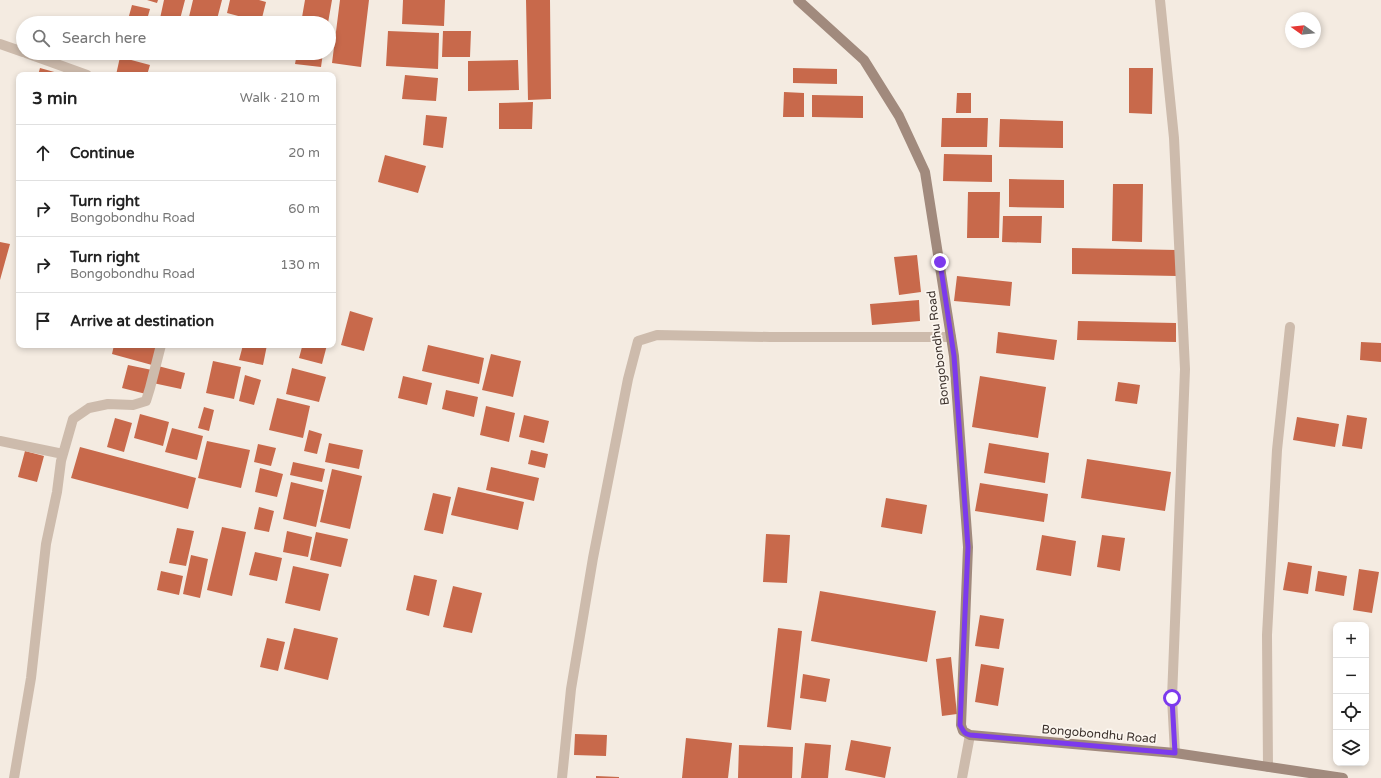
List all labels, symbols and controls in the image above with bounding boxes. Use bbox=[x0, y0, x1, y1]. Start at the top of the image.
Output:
north arrow bbox=[1285, 12, 1321, 48]
search box bbox=[16, 16, 336, 60]
icon: search bbox=[30, 27, 52, 49]
text: Search here bbox=[62, 29, 146, 47]
text: 3 min bbox=[32, 88, 77, 109]
text: Walk · 210 m bbox=[240, 90, 320, 106]
icon: ahead bbox=[32, 142, 54, 164]
text: Continue bbox=[70, 144, 134, 162]
text: 20 m bbox=[288, 145, 320, 161]
text: Turn right bbox=[70, 192, 140, 210]
icon: right bbox=[32, 198, 54, 220]
text: 60 m bbox=[288, 201, 320, 217]
text: Bongobondhu Road bbox=[70, 210, 195, 226]
text: Turn right bbox=[70, 248, 140, 266]
route end bbox=[931, 253, 949, 271]
icon: right bbox=[32, 254, 54, 276]
text: 130 m bbox=[280, 257, 320, 273]
text: Bongobondhu Road bbox=[70, 266, 195, 282]
street label: Bongobondhu Road bbox=[924, 290, 952, 406]
icon: arrive bbox=[32, 310, 54, 332]
text: Arrive at destination bbox=[70, 312, 214, 330]
map controls bbox=[1333, 622, 1369, 766]
button: + bbox=[1333, 622, 1369, 658]
button: − bbox=[1333, 658, 1369, 694]
route start bbox=[1163, 689, 1181, 707]
button: locate bbox=[1333, 694, 1369, 730]
street label: Bongobondhu Road bbox=[1041, 722, 1157, 746]
button: layers bbox=[1333, 730, 1369, 766]

